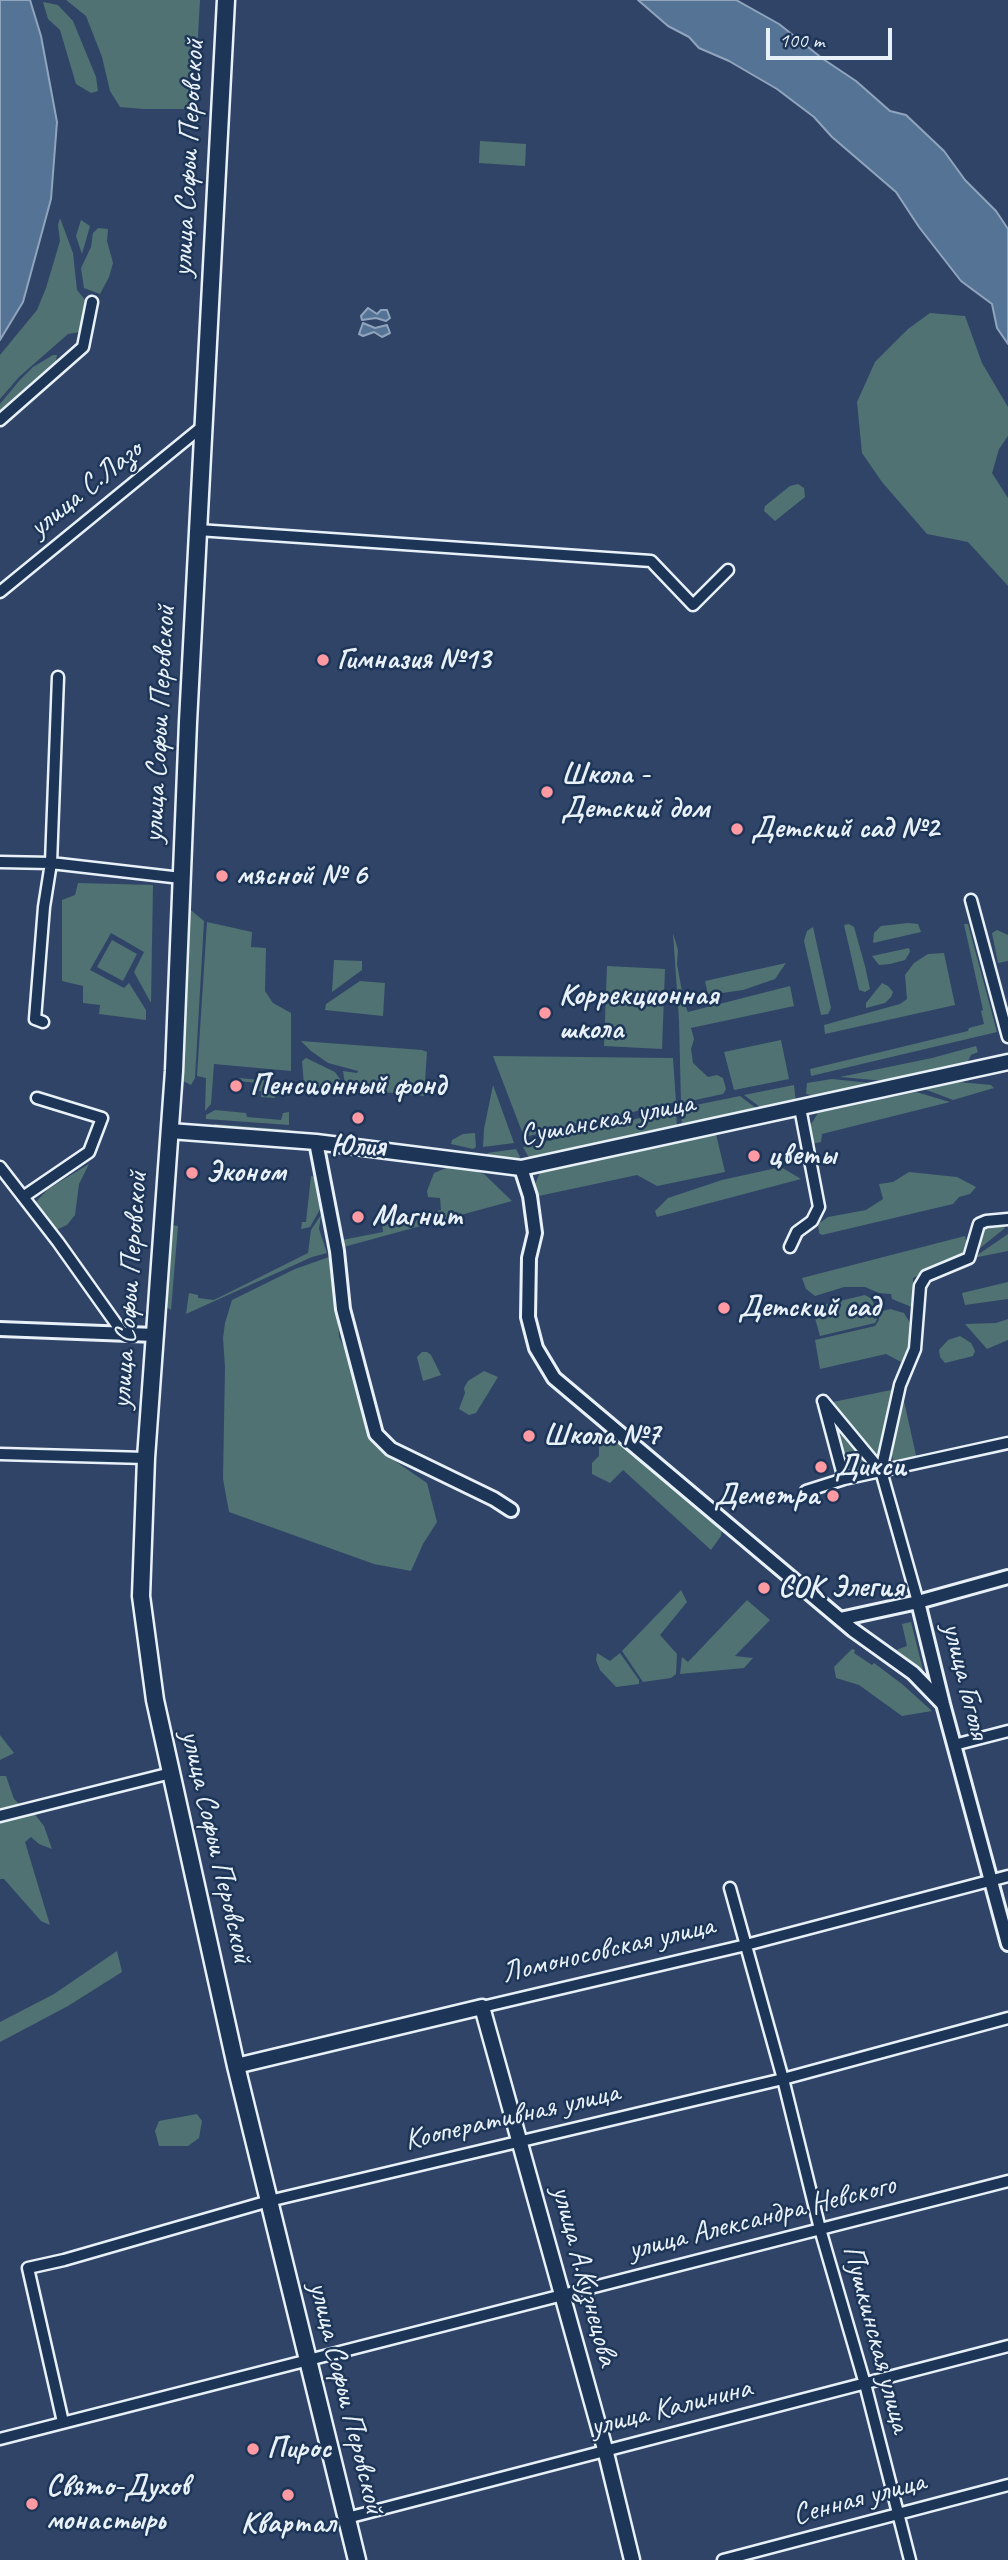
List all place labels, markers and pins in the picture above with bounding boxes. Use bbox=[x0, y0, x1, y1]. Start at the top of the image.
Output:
place label: Гимназия №13 bbox=[337, 642, 491, 678]
marker: Гимназия №13 bbox=[315, 652, 331, 668]
place label: Школа - Детский дом bbox=[561, 757, 709, 828]
marker: Школа - Детский дом bbox=[539, 784, 555, 800]
place label: Детский сад №2 bbox=[751, 811, 939, 847]
marker: Детский сад №2 bbox=[729, 821, 745, 837]
place label: мясной № 6 bbox=[236, 858, 367, 894]
marker: мясной № 6 bbox=[214, 868, 230, 884]
place label: Коррекционная школа bbox=[559, 978, 718, 1048]
marker: Коррекционная школа bbox=[537, 1005, 553, 1021]
place label: Пенсионный фонд bbox=[250, 1068, 446, 1104]
marker: Пенсионный фонд bbox=[228, 1078, 244, 1094]
marker: Юлия bbox=[350, 1110, 366, 1126]
place label: Юлия bbox=[331, 1129, 385, 1165]
place label: цветы bbox=[768, 1138, 836, 1174]
marker: цветы bbox=[746, 1148, 762, 1164]
place label: Эконом bbox=[206, 1155, 286, 1191]
marker: Эконом bbox=[184, 1165, 200, 1181]
place label: Магнит bbox=[372, 1199, 463, 1235]
marker: Магнит bbox=[350, 1209, 366, 1225]
place label: Детский сад bbox=[738, 1290, 880, 1326]
marker: Детский сад bbox=[716, 1300, 732, 1316]
place label: Школа №7 bbox=[543, 1418, 660, 1454]
marker: Школа №7 bbox=[521, 1428, 537, 1444]
place label: Дикси bbox=[835, 1449, 906, 1485]
marker: Дикси bbox=[813, 1459, 829, 1475]
place label: Деметра bbox=[714, 1478, 819, 1514]
marker: Деметра bbox=[825, 1488, 841, 1504]
place label: СОК Элегия bbox=[778, 1570, 904, 1606]
marker: СОК Элегия bbox=[756, 1580, 772, 1596]
place label: Пирос bbox=[267, 2431, 331, 2467]
marker: Пирос bbox=[245, 2441, 261, 2457]
place label: Свято-Духов монастырь bbox=[46, 2469, 189, 2540]
marker: Квартал bbox=[280, 2487, 296, 2503]
marker: Свято-Духов монастырь bbox=[24, 2496, 40, 2512]
place label: Квартал bbox=[241, 2506, 335, 2542]

